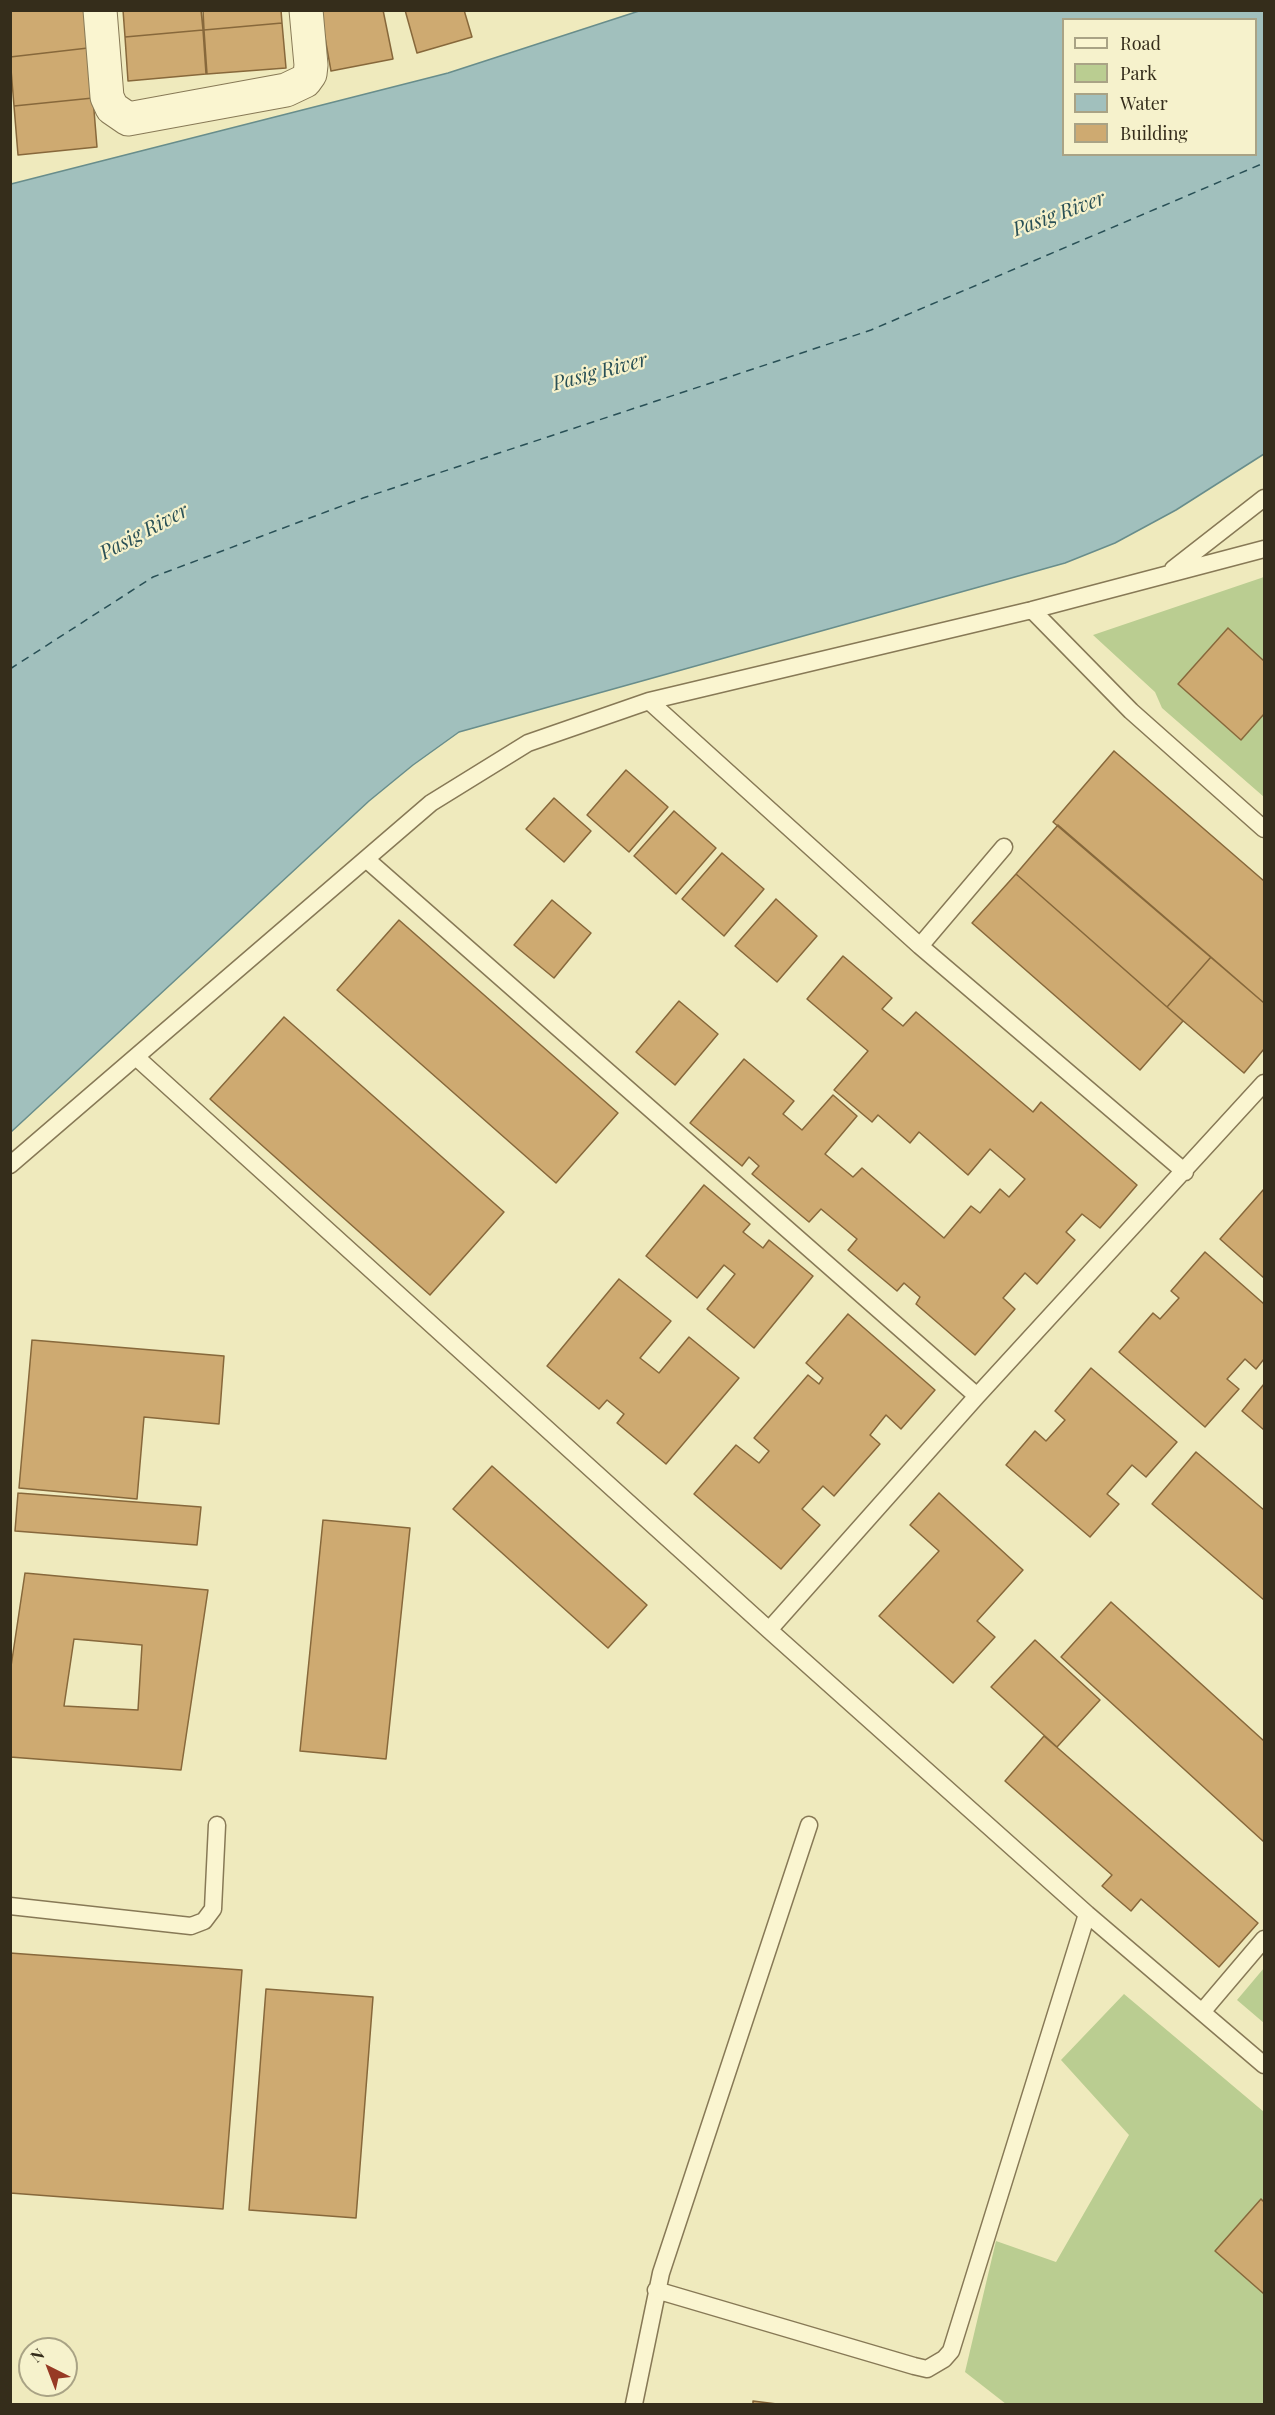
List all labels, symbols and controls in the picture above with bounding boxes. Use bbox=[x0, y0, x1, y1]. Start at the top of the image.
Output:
legend bbox=[1062, 18, 1257, 156]
text: Road bbox=[1120, 31, 1161, 55]
text: Park bbox=[1120, 61, 1157, 85]
text: Water bbox=[1120, 91, 1168, 115]
text: Building bbox=[1120, 121, 1188, 145]
water label: Pasig River bbox=[1009, 186, 1109, 242]
water label: Pasig River bbox=[550, 348, 650, 396]
water label: Pasig River bbox=[96, 499, 192, 565]
north arrow bbox=[18, 2337, 78, 2397]
text: N bbox=[26, 2343, 48, 2366]

